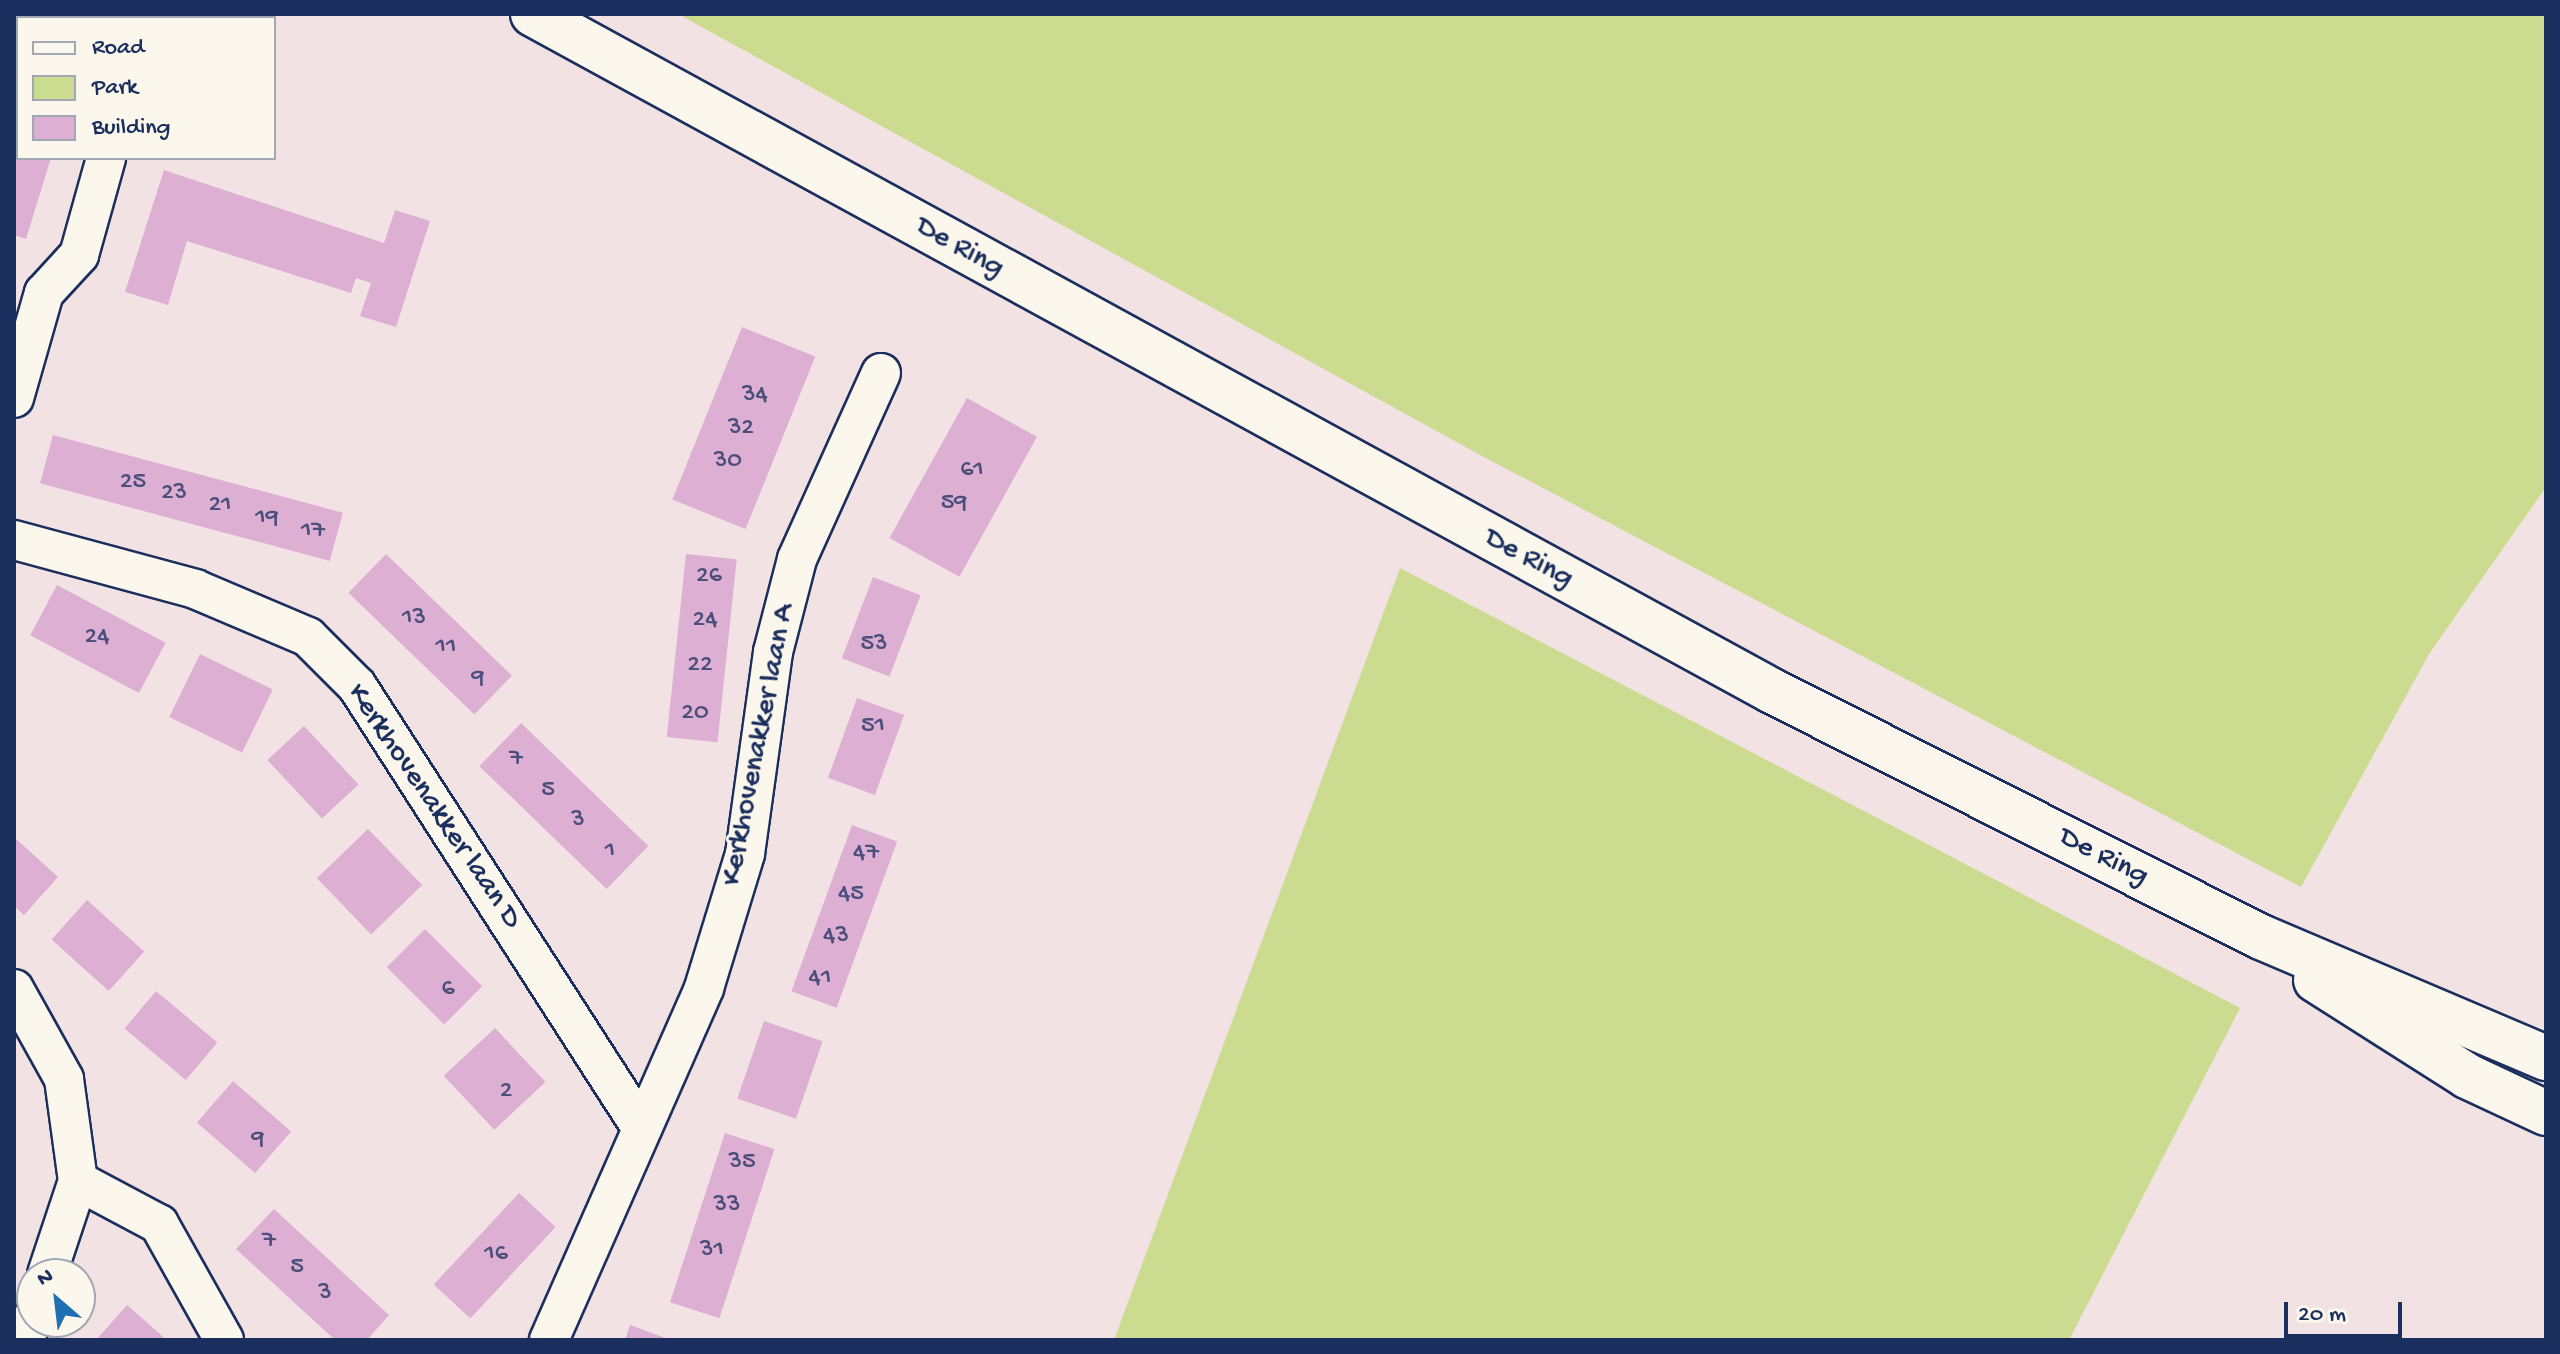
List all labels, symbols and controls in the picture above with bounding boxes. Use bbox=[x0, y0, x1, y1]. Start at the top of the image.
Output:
legend bbox=[16, 16, 276, 160]
text: Road bbox=[92, 34, 144, 63]
text: Park bbox=[92, 74, 138, 103]
text: Building bbox=[92, 114, 170, 143]
street label: De Ring bbox=[908, 210, 1010, 288]
house number: 34 bbox=[742, 380, 768, 412]
house number: 32 bbox=[728, 413, 754, 445]
house number: 30 bbox=[714, 446, 742, 478]
house number: 61 bbox=[960, 455, 984, 487]
house number: 25 bbox=[120, 467, 146, 499]
house number: 23 bbox=[161, 478, 187, 510]
house number: 59 bbox=[941, 488, 967, 520]
house number: 21 bbox=[208, 490, 232, 522]
house number: 19 bbox=[255, 503, 279, 535]
house number: 17 bbox=[301, 516, 325, 548]
street label: De Ring bbox=[1477, 522, 1579, 598]
house number: 26 bbox=[696, 561, 722, 593]
street label: Kerkhovenakker laan A bbox=[715, 601, 805, 889]
house number: 13 bbox=[402, 603, 426, 635]
house number: 24 bbox=[692, 605, 718, 637]
house number: 24 bbox=[84, 622, 110, 654]
house number: 53 bbox=[860, 629, 888, 661]
house number: 11 bbox=[436, 632, 456, 664]
house number: 22 bbox=[687, 650, 713, 682]
house number: 9 bbox=[471, 663, 485, 695]
street label: Kerkhovenakker laan D bbox=[338, 678, 528, 936]
house number: 20 bbox=[681, 698, 709, 730]
house number: 51 bbox=[861, 711, 885, 743]
house number: 7 bbox=[509, 744, 523, 776]
house number: 5 bbox=[541, 775, 555, 807]
house number: 3 bbox=[571, 805, 585, 837]
street label: De Ring bbox=[2052, 820, 2154, 896]
house number: 1 bbox=[605, 836, 615, 868]
house number: 47 bbox=[853, 838, 879, 870]
house number: 45 bbox=[838, 879, 864, 911]
house number: 43 bbox=[823, 921, 849, 953]
house number: 41 bbox=[809, 963, 831, 995]
house number: 6 bbox=[441, 974, 455, 1006]
house number: 2 bbox=[500, 1076, 512, 1108]
house number: 9 bbox=[251, 1124, 265, 1156]
house number: 35 bbox=[728, 1147, 756, 1179]
house number: 33 bbox=[714, 1190, 740, 1222]
house number: 7 bbox=[262, 1226, 276, 1258]
house number: 31 bbox=[700, 1235, 724, 1267]
house number: 16 bbox=[484, 1239, 508, 1271]
house number: 5 bbox=[290, 1252, 304, 1284]
north arrow bbox=[16, 1258, 96, 1338]
text: N bbox=[33, 1264, 58, 1293]
house number: 3 bbox=[318, 1278, 332, 1310]
scale bar bbox=[2288, 1286, 2406, 1336]
text: 20 m bbox=[2298, 1301, 2346, 1330]

